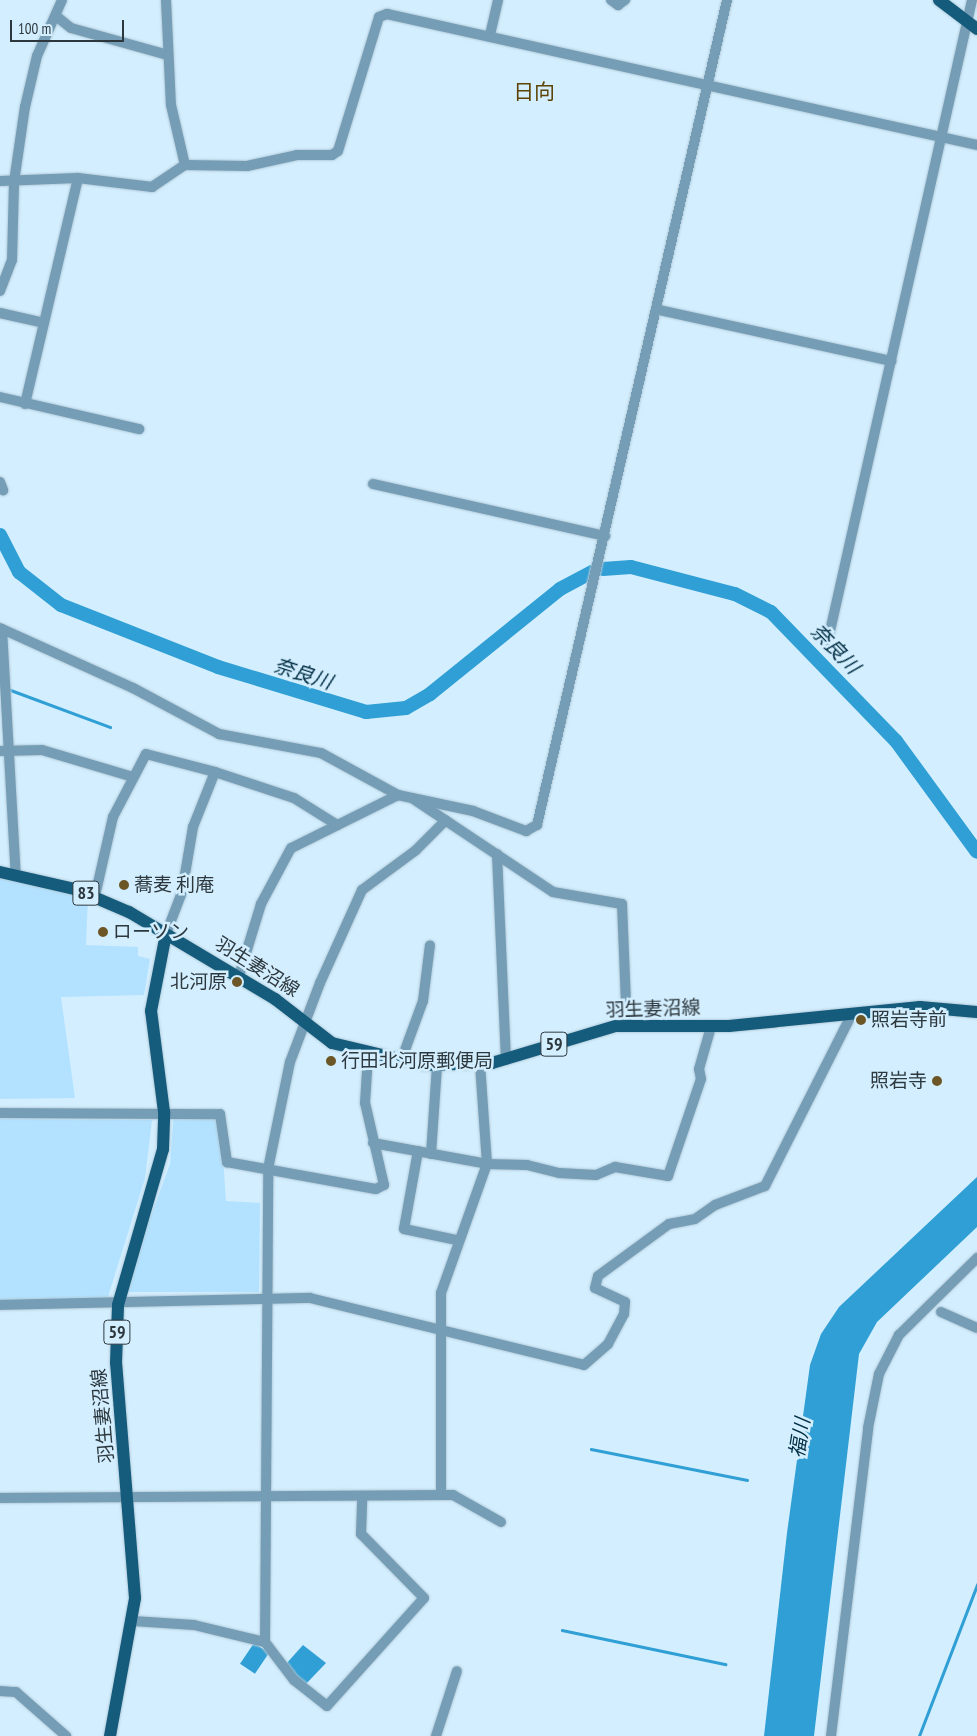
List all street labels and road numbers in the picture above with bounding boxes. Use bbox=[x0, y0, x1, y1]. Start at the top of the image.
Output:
road number: 83 bbox=[72, 878, 100, 908]
street label: 羽生妻沼線 bbox=[211, 932, 303, 1002]
street label: 羽生妻沼線 bbox=[605, 996, 701, 1022]
road number: 59 bbox=[540, 1028, 568, 1060]
road number: 59 bbox=[103, 1316, 131, 1348]
street label: 羽生妻沼線 bbox=[88, 1368, 118, 1464]

